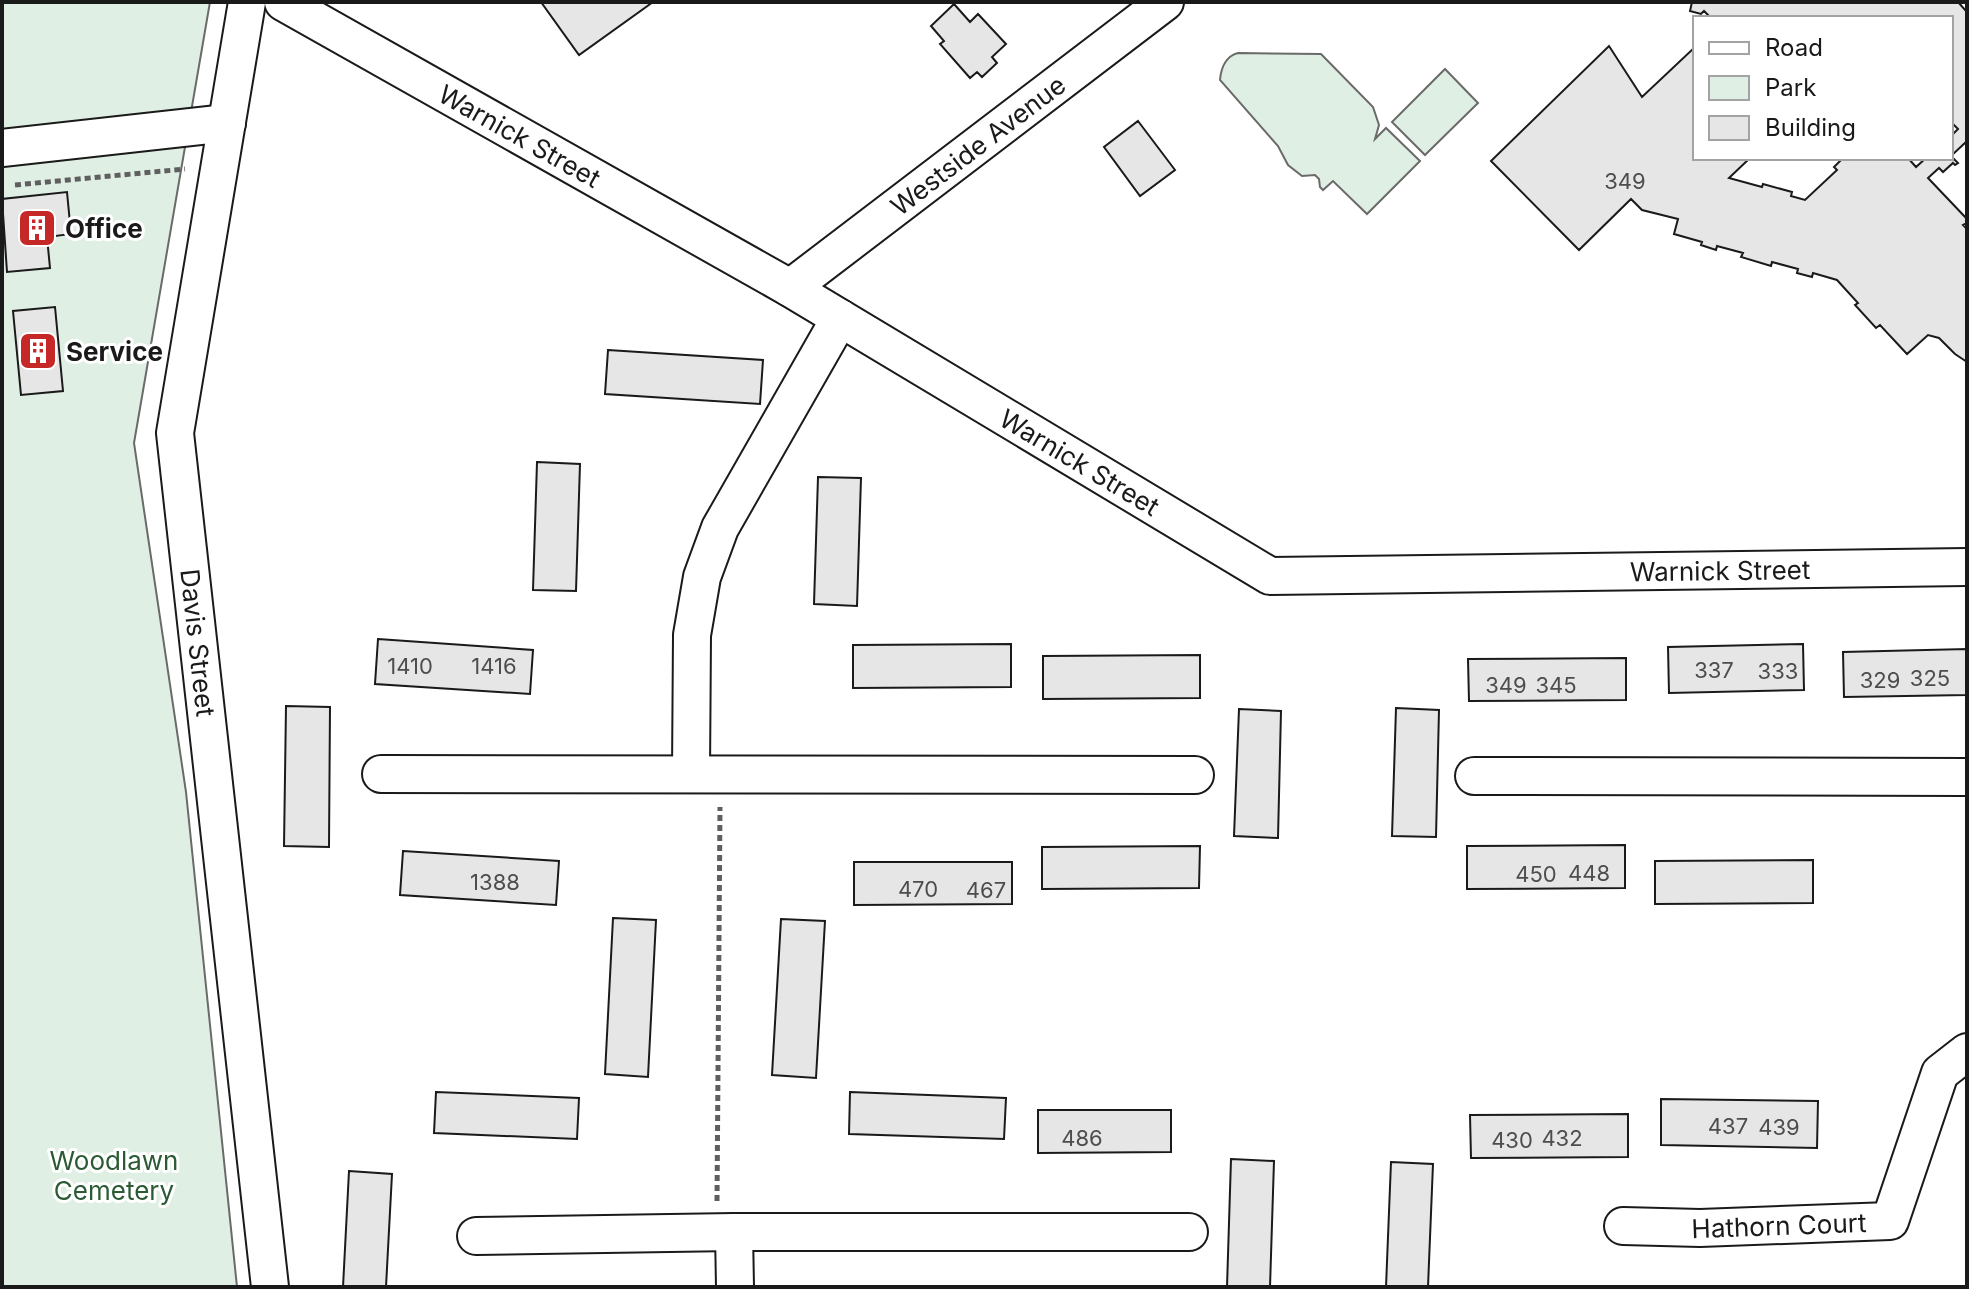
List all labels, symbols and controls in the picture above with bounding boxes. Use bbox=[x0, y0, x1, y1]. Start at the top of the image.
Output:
legend bbox=[1693, 16, 1953, 160]
text: Road bbox=[1765, 33, 1823, 62]
street label: Westside Avenue bbox=[884, 68, 1071, 221]
text: Park bbox=[1765, 73, 1816, 102]
street label: Warnick Street bbox=[434, 78, 606, 194]
text: Building bbox=[1765, 113, 1856, 142]
house number: 349 bbox=[1604, 168, 1646, 194]
building icon: Office bbox=[16, 207, 58, 249]
place label: Office bbox=[65, 213, 143, 244]
building icon: Service bbox=[17, 330, 59, 372]
place label: Service bbox=[66, 336, 163, 367]
street label: Warnick Street bbox=[994, 402, 1165, 522]
street label: Warnick Street bbox=[1630, 554, 1811, 587]
street label: Davis Street bbox=[175, 567, 222, 718]
house number: 1410 bbox=[387, 653, 433, 679]
house number: 1416 bbox=[471, 653, 517, 679]
house number: 337 bbox=[1694, 657, 1734, 683]
house number: 333 bbox=[1758, 658, 1798, 684]
house number: 325 bbox=[1910, 665, 1950, 691]
house number: 329 bbox=[1860, 667, 1900, 693]
house number: 349 bbox=[1485, 672, 1527, 698]
house number: 345 bbox=[1535, 672, 1577, 698]
house number: 448 bbox=[1568, 860, 1610, 886]
house number: 450 bbox=[1515, 861, 1557, 887]
house number: 1388 bbox=[470, 869, 520, 895]
house number: 470 bbox=[898, 876, 938, 902]
house number: 467 bbox=[966, 877, 1006, 903]
house number: 437 bbox=[1708, 1113, 1748, 1139]
house number: 439 bbox=[1758, 1114, 1800, 1140]
house number: 486 bbox=[1061, 1125, 1103, 1151]
house number: 432 bbox=[1541, 1125, 1583, 1151]
house number: 430 bbox=[1491, 1127, 1533, 1153]
park label: Woodlawn Cemetery bbox=[50, 1145, 178, 1206]
street label: Hathorn Court bbox=[1691, 1206, 1867, 1244]

